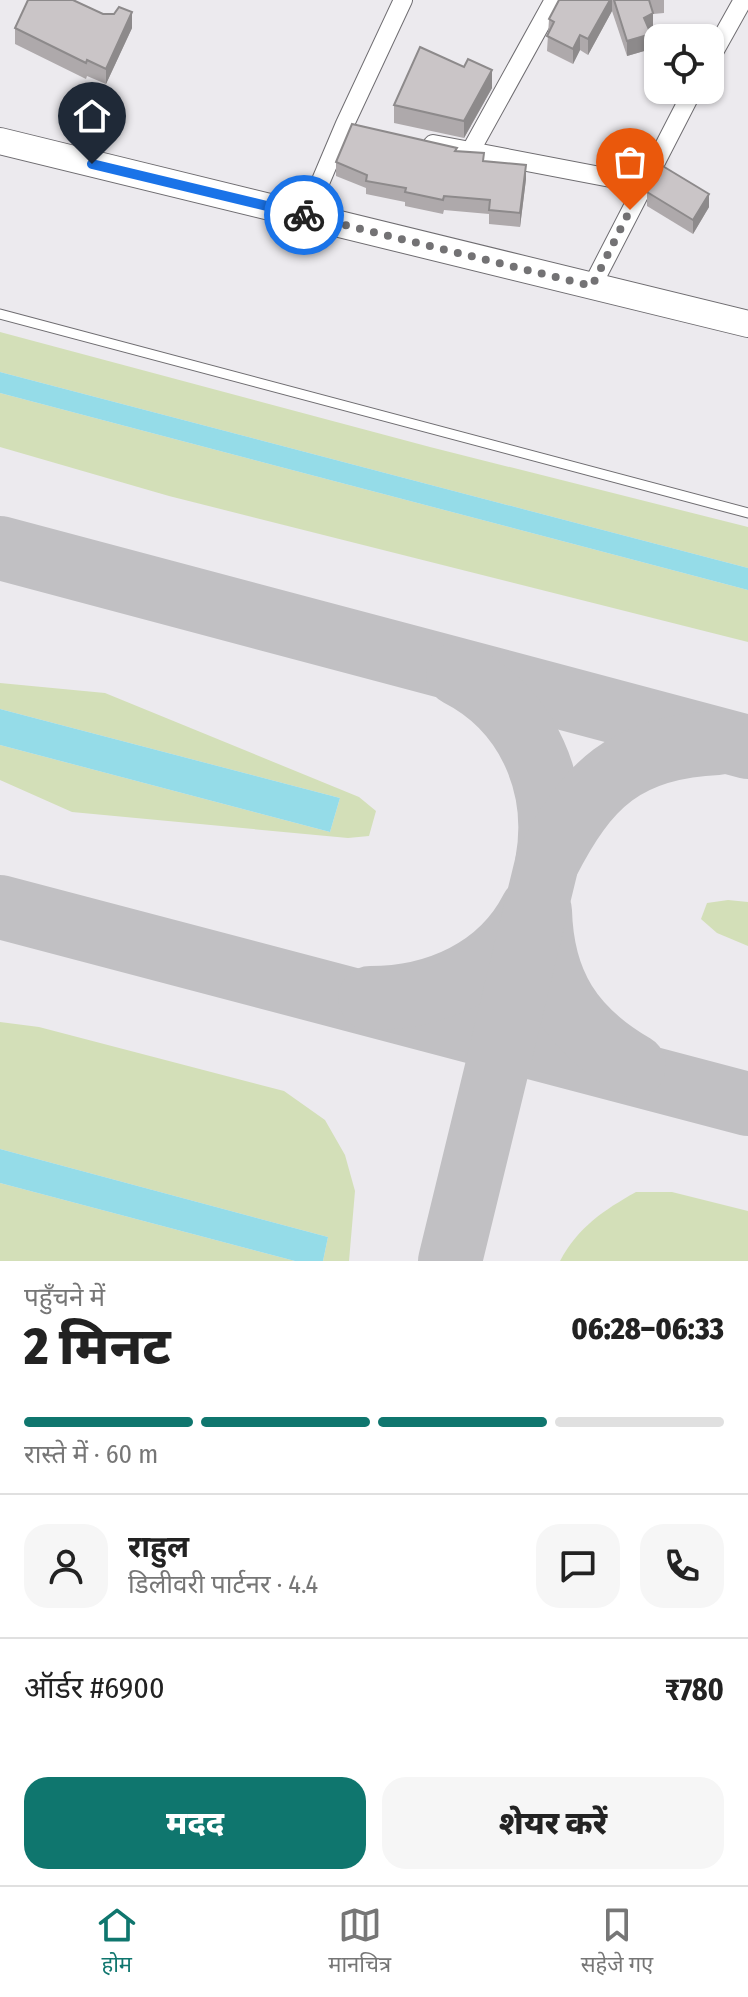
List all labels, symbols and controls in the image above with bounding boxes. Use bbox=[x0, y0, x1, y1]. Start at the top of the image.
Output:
map controls bbox=[644, 24, 724, 104]
button: locate bbox=[644, 24, 724, 104]
pin bbox=[58, 82, 126, 164]
icon: home bbox=[70, 94, 114, 138]
pin bbox=[596, 128, 664, 210]
icon: bag bbox=[608, 140, 652, 184]
courier bbox=[264, 175, 344, 255]
icon: bike bbox=[282, 193, 326, 237]
text: पहुँचने में bbox=[24, 1282, 105, 1313]
text: 06:28–06:33 bbox=[571, 1311, 724, 1347]
text: 2 मिनट bbox=[24, 1315, 171, 1378]
text: रास्ते में · 60 m bbox=[24, 1439, 158, 1470]
button: person bbox=[24, 1524, 108, 1608]
button: chat bbox=[536, 1524, 620, 1608]
button: phone bbox=[640, 1524, 724, 1608]
text: राहुल bbox=[128, 1529, 189, 1565]
text: डिलीवरी पार्टनर · 4.4 bbox=[128, 1569, 318, 1600]
text: ऑर्डर #6900 bbox=[24, 1670, 165, 1706]
text: ₹780 bbox=[665, 1672, 724, 1708]
button: मदद bbox=[24, 1777, 366, 1869]
button: शेयर करें bbox=[382, 1777, 724, 1869]
tab: होम bbox=[95, 1903, 139, 1981]
tab: मानचित्र bbox=[328, 1903, 391, 1981]
tab: सहेजे गए bbox=[581, 1903, 653, 1981]

